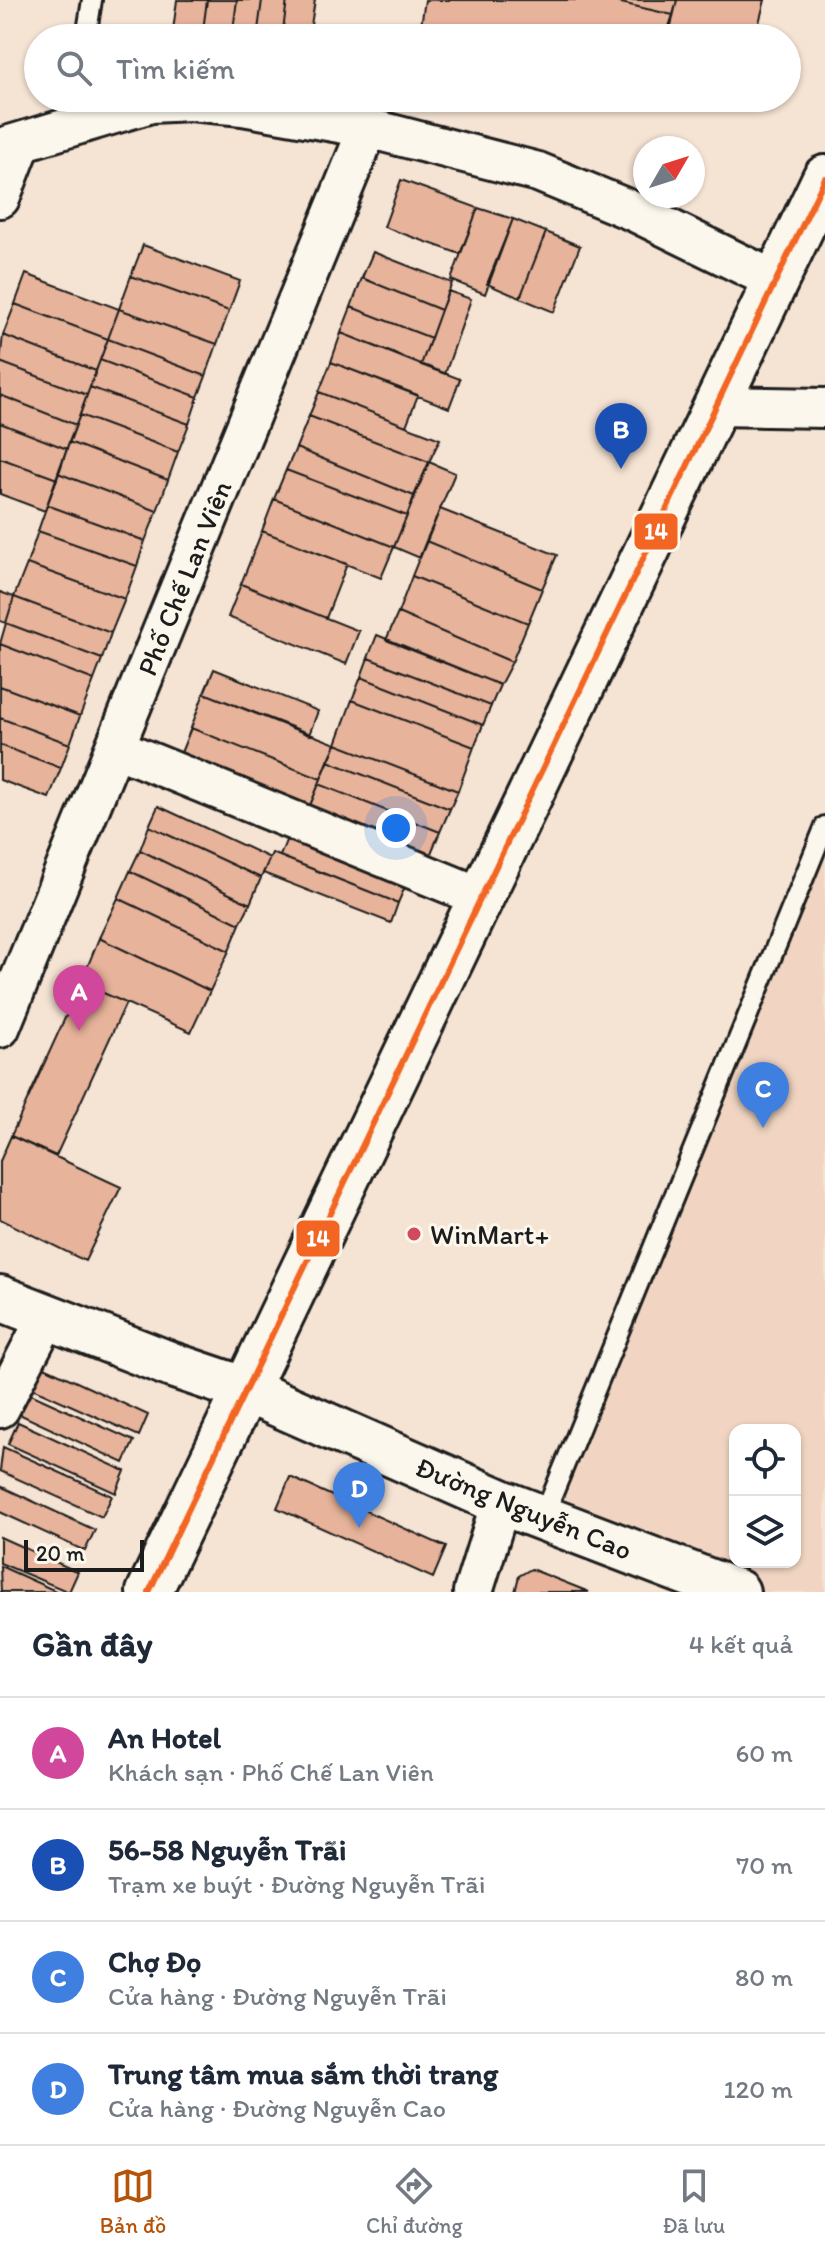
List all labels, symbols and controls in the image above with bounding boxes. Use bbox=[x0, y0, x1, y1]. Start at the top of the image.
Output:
search box bbox=[24, 24, 801, 112]
icon: search bbox=[52, 46, 96, 90]
text: Tìm kiếm bbox=[116, 50, 235, 87]
north arrow bbox=[633, 136, 705, 208]
pin: B bbox=[595, 403, 647, 469]
street label: Phố Chế Lan Viên bbox=[129, 476, 239, 680]
line badge: 14 bbox=[633, 512, 679, 551]
text: 14 bbox=[644, 518, 668, 545]
your location bbox=[376, 808, 416, 848]
pin: A bbox=[53, 965, 105, 1031]
pin: C bbox=[737, 1062, 789, 1128]
place label: WinMart+ bbox=[430, 1217, 549, 1251]
line badge: 14 bbox=[295, 1219, 341, 1258]
text: 14 bbox=[306, 1225, 330, 1252]
marker: WinMart+ bbox=[405, 1225, 423, 1243]
map controls bbox=[729, 1424, 801, 1568]
button: locate bbox=[729, 1424, 801, 1496]
street label: Đường Nguyễn Cao bbox=[411, 1449, 637, 1567]
pin: D bbox=[333, 1462, 385, 1528]
button: layers bbox=[729, 1496, 801, 1568]
scale bar bbox=[24, 1536, 144, 1572]
text: 20 m bbox=[36, 1540, 85, 1567]
text: Gần đây bbox=[32, 1624, 153, 1665]
text: 4 kết quả bbox=[689, 1628, 793, 1660]
text: An Hotel bbox=[108, 1719, 221, 1756]
text: A bbox=[50, 1737, 66, 1769]
text: 60 m bbox=[736, 1737, 793, 1769]
text: Khách sạn · Phố Chế Lan Viên bbox=[108, 1756, 434, 1788]
text: 56-58 Nguyễn Trãi bbox=[108, 1831, 346, 1868]
text: B bbox=[50, 1849, 66, 1881]
text: 70 m bbox=[736, 1849, 793, 1881]
text: Trạm xe buýt · Đường Nguyễn Trãi bbox=[108, 1868, 485, 1900]
text: Chợ Đọ bbox=[108, 1943, 201, 1980]
text: C bbox=[50, 1961, 66, 1993]
text: 80 m bbox=[735, 1961, 793, 1993]
text: Cửa hàng · Đường Nguyễn Trãi bbox=[108, 1980, 447, 2012]
text: Trung tâm mua sắm thời trang bbox=[108, 2055, 498, 2092]
text: D bbox=[49, 2073, 67, 2105]
text: 120 m bbox=[724, 2073, 793, 2105]
text: Cửa hàng · Đường Nguyễn Cao bbox=[108, 2092, 446, 2124]
tab: Bản đồ bbox=[100, 2164, 166, 2239]
tab: Chỉ đường bbox=[366, 2164, 463, 2239]
tab: Đã lưu bbox=[662, 2164, 725, 2239]

